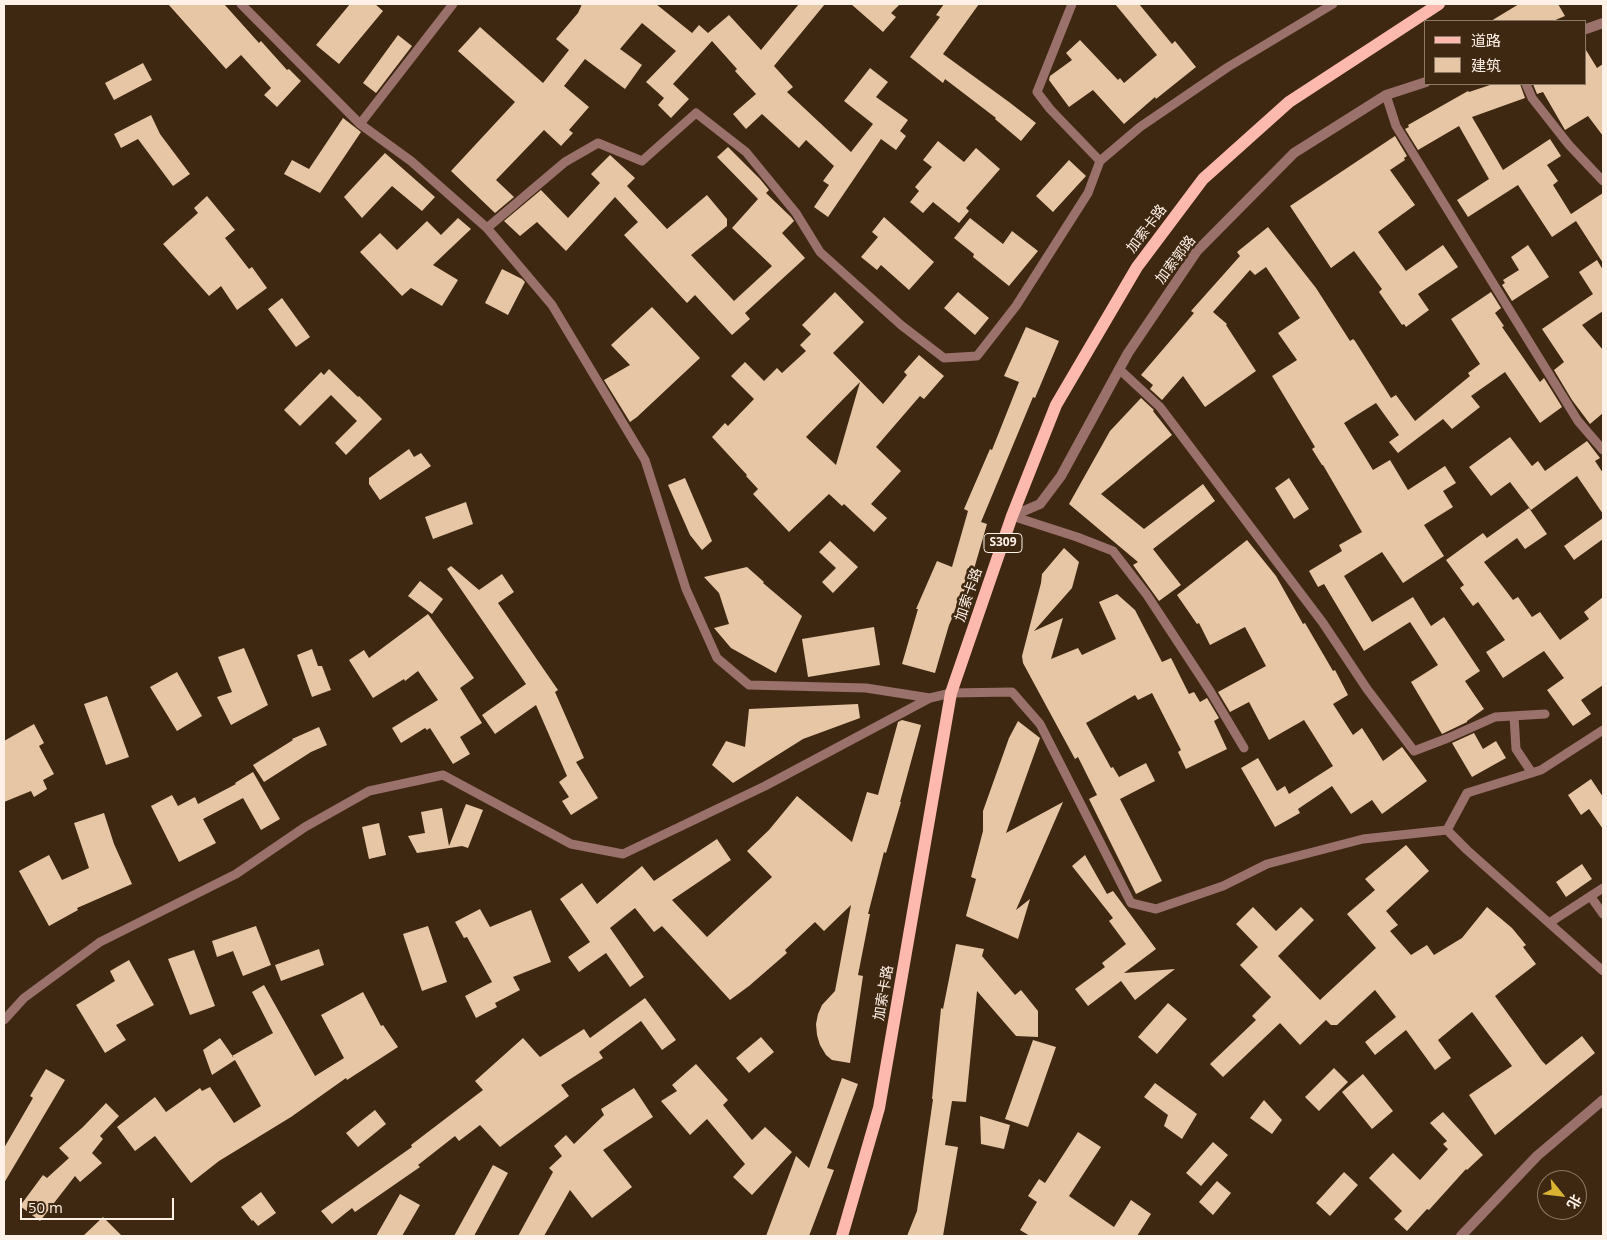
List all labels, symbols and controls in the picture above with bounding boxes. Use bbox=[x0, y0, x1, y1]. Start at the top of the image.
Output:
legend bbox=[1424, 20, 1587, 85]
text: 道路 bbox=[1471, 30, 1501, 50]
text: 建筑 bbox=[1471, 55, 1501, 75]
street label: 加索卡路 bbox=[1123, 202, 1171, 256]
street label: 加索郭路 bbox=[1152, 233, 1200, 287]
road number: S309 bbox=[984, 534, 1022, 552]
street label: 加索卡路 bbox=[952, 566, 986, 624]
street label: 加索卡路 bbox=[871, 964, 897, 1022]
north arrow bbox=[1537, 1170, 1587, 1220]
scale bar bbox=[22, 1188, 176, 1220]
text: 北 bbox=[1563, 1191, 1586, 1213]
text: 50 m bbox=[28, 1197, 63, 1217]

